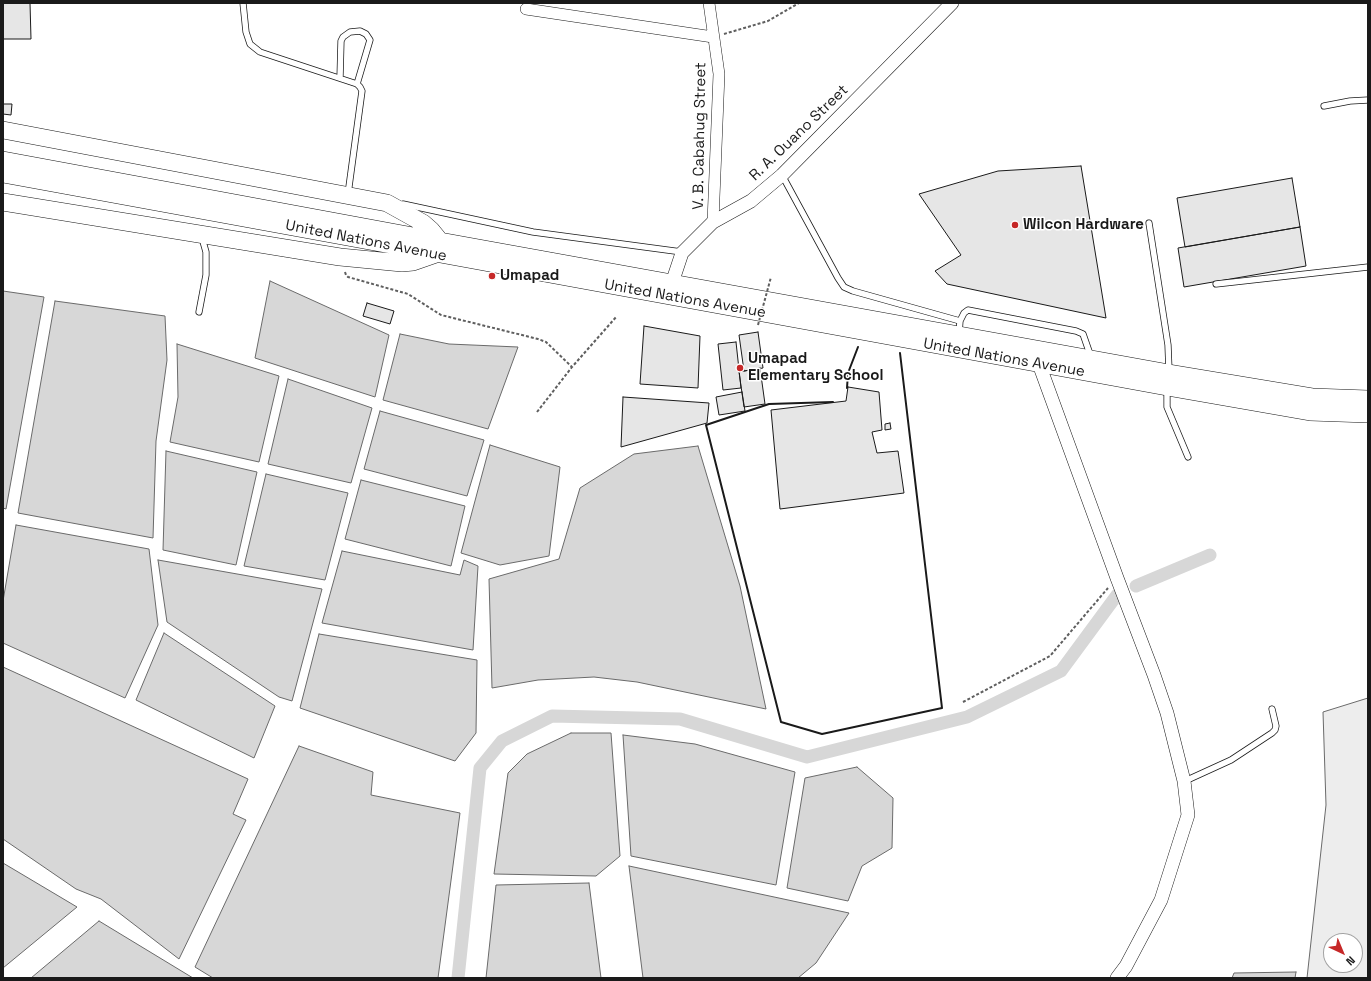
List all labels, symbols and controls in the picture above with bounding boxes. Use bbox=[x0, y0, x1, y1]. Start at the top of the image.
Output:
street label: V. B. Cabahug Street bbox=[690, 62, 710, 210]
street label: R. A. Ouano Street bbox=[746, 81, 852, 185]
place label: Wilcon Hardware bbox=[1023, 216, 1144, 234]
street label: United Nations Avenue bbox=[284, 217, 448, 265]
marker: Wilcon Hardware bbox=[1010, 220, 1020, 230]
place label: Umapad bbox=[500, 267, 559, 285]
marker: Umapad bbox=[487, 271, 497, 281]
street label: United Nations Avenue bbox=[603, 276, 767, 322]
street label: United Nations Avenue bbox=[922, 335, 1086, 381]
place label: Umapad Elementary School bbox=[748, 350, 883, 385]
marker: Umapad Elementary School bbox=[735, 363, 745, 373]
north arrow bbox=[1323, 933, 1363, 973]
text: N bbox=[1343, 953, 1358, 969]

